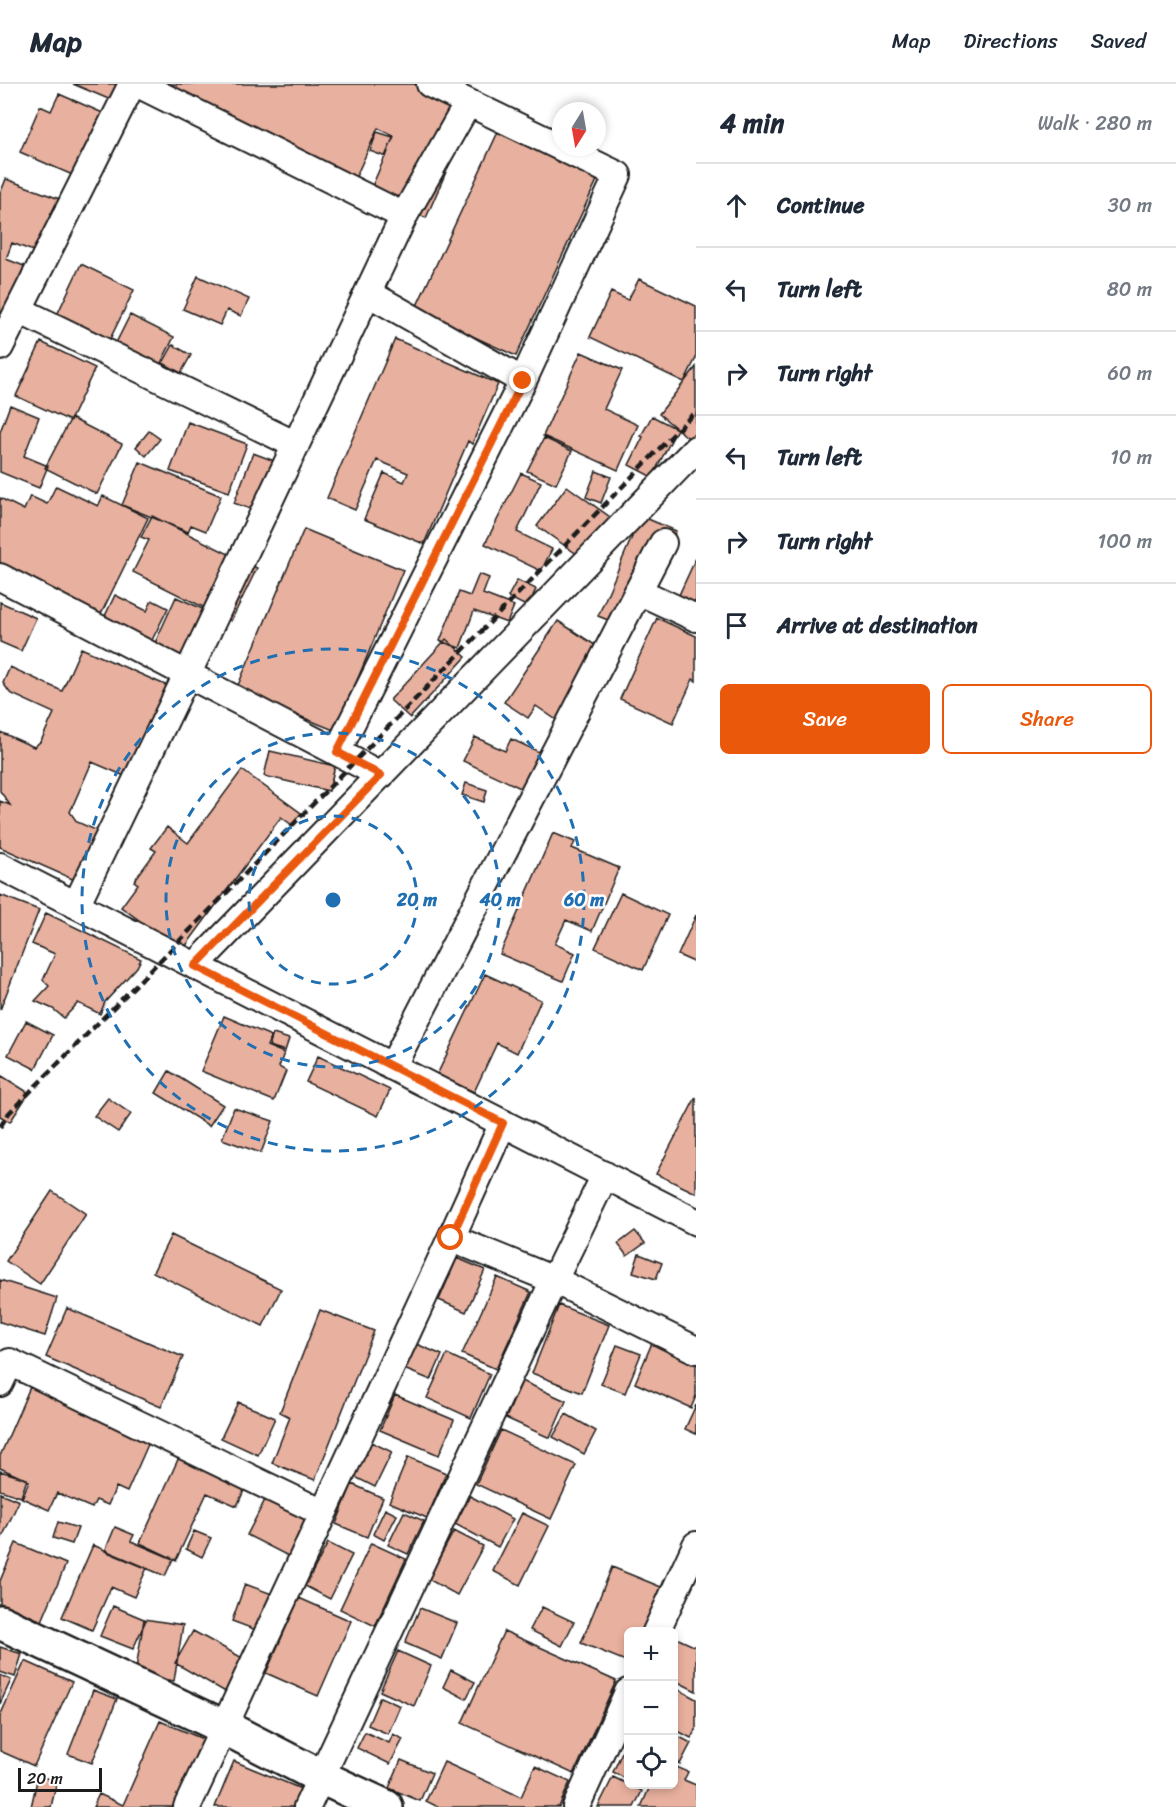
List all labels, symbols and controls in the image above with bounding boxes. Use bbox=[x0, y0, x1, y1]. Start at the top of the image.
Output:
text: Map bbox=[30, 17, 82, 66]
text: Map bbox=[892, 22, 930, 60]
text: Directions bbox=[963, 22, 1058, 60]
text: Saved bbox=[1091, 22, 1146, 60]
text: 4 min bbox=[720, 100, 784, 146]
north arrow bbox=[552, 102, 606, 156]
text: Walk · 280 m bbox=[1038, 106, 1152, 141]
text: Continue bbox=[777, 186, 865, 225]
text: 30 m bbox=[1108, 188, 1152, 223]
icon: ahead bbox=[720, 189, 753, 222]
text: Turn left bbox=[777, 270, 862, 309]
text: 80 m bbox=[1107, 272, 1152, 307]
icon: left bbox=[720, 273, 753, 306]
text: Turn right bbox=[777, 354, 872, 393]
text: 60 m bbox=[1107, 356, 1152, 391]
icon: right bbox=[720, 357, 753, 390]
route end bbox=[509, 367, 535, 393]
text: Turn left bbox=[777, 438, 862, 477]
text: 10 m bbox=[1110, 440, 1152, 475]
icon: left bbox=[720, 441, 753, 474]
text: Turn right bbox=[777, 522, 872, 561]
text: 100 m bbox=[1098, 524, 1152, 559]
icon: right bbox=[720, 525, 753, 558]
text: Arrive at destination bbox=[777, 606, 978, 645]
icon: arrive bbox=[720, 609, 753, 642]
button: Save bbox=[720, 684, 930, 754]
button: Share bbox=[942, 684, 1152, 754]
text: 20 m bbox=[396, 884, 437, 916]
text: 40 m bbox=[478, 884, 521, 916]
text: 60 m bbox=[563, 884, 604, 916]
centre of rings bbox=[323, 890, 343, 910]
route start bbox=[437, 1224, 463, 1250]
map controls bbox=[624, 1627, 678, 1789]
button: + bbox=[624, 1627, 678, 1681]
button: − bbox=[624, 1681, 678, 1735]
button: locate bbox=[624, 1735, 678, 1789]
text: 20 m bbox=[27, 1764, 63, 1793]
scale bar bbox=[18, 1765, 102, 1792]

